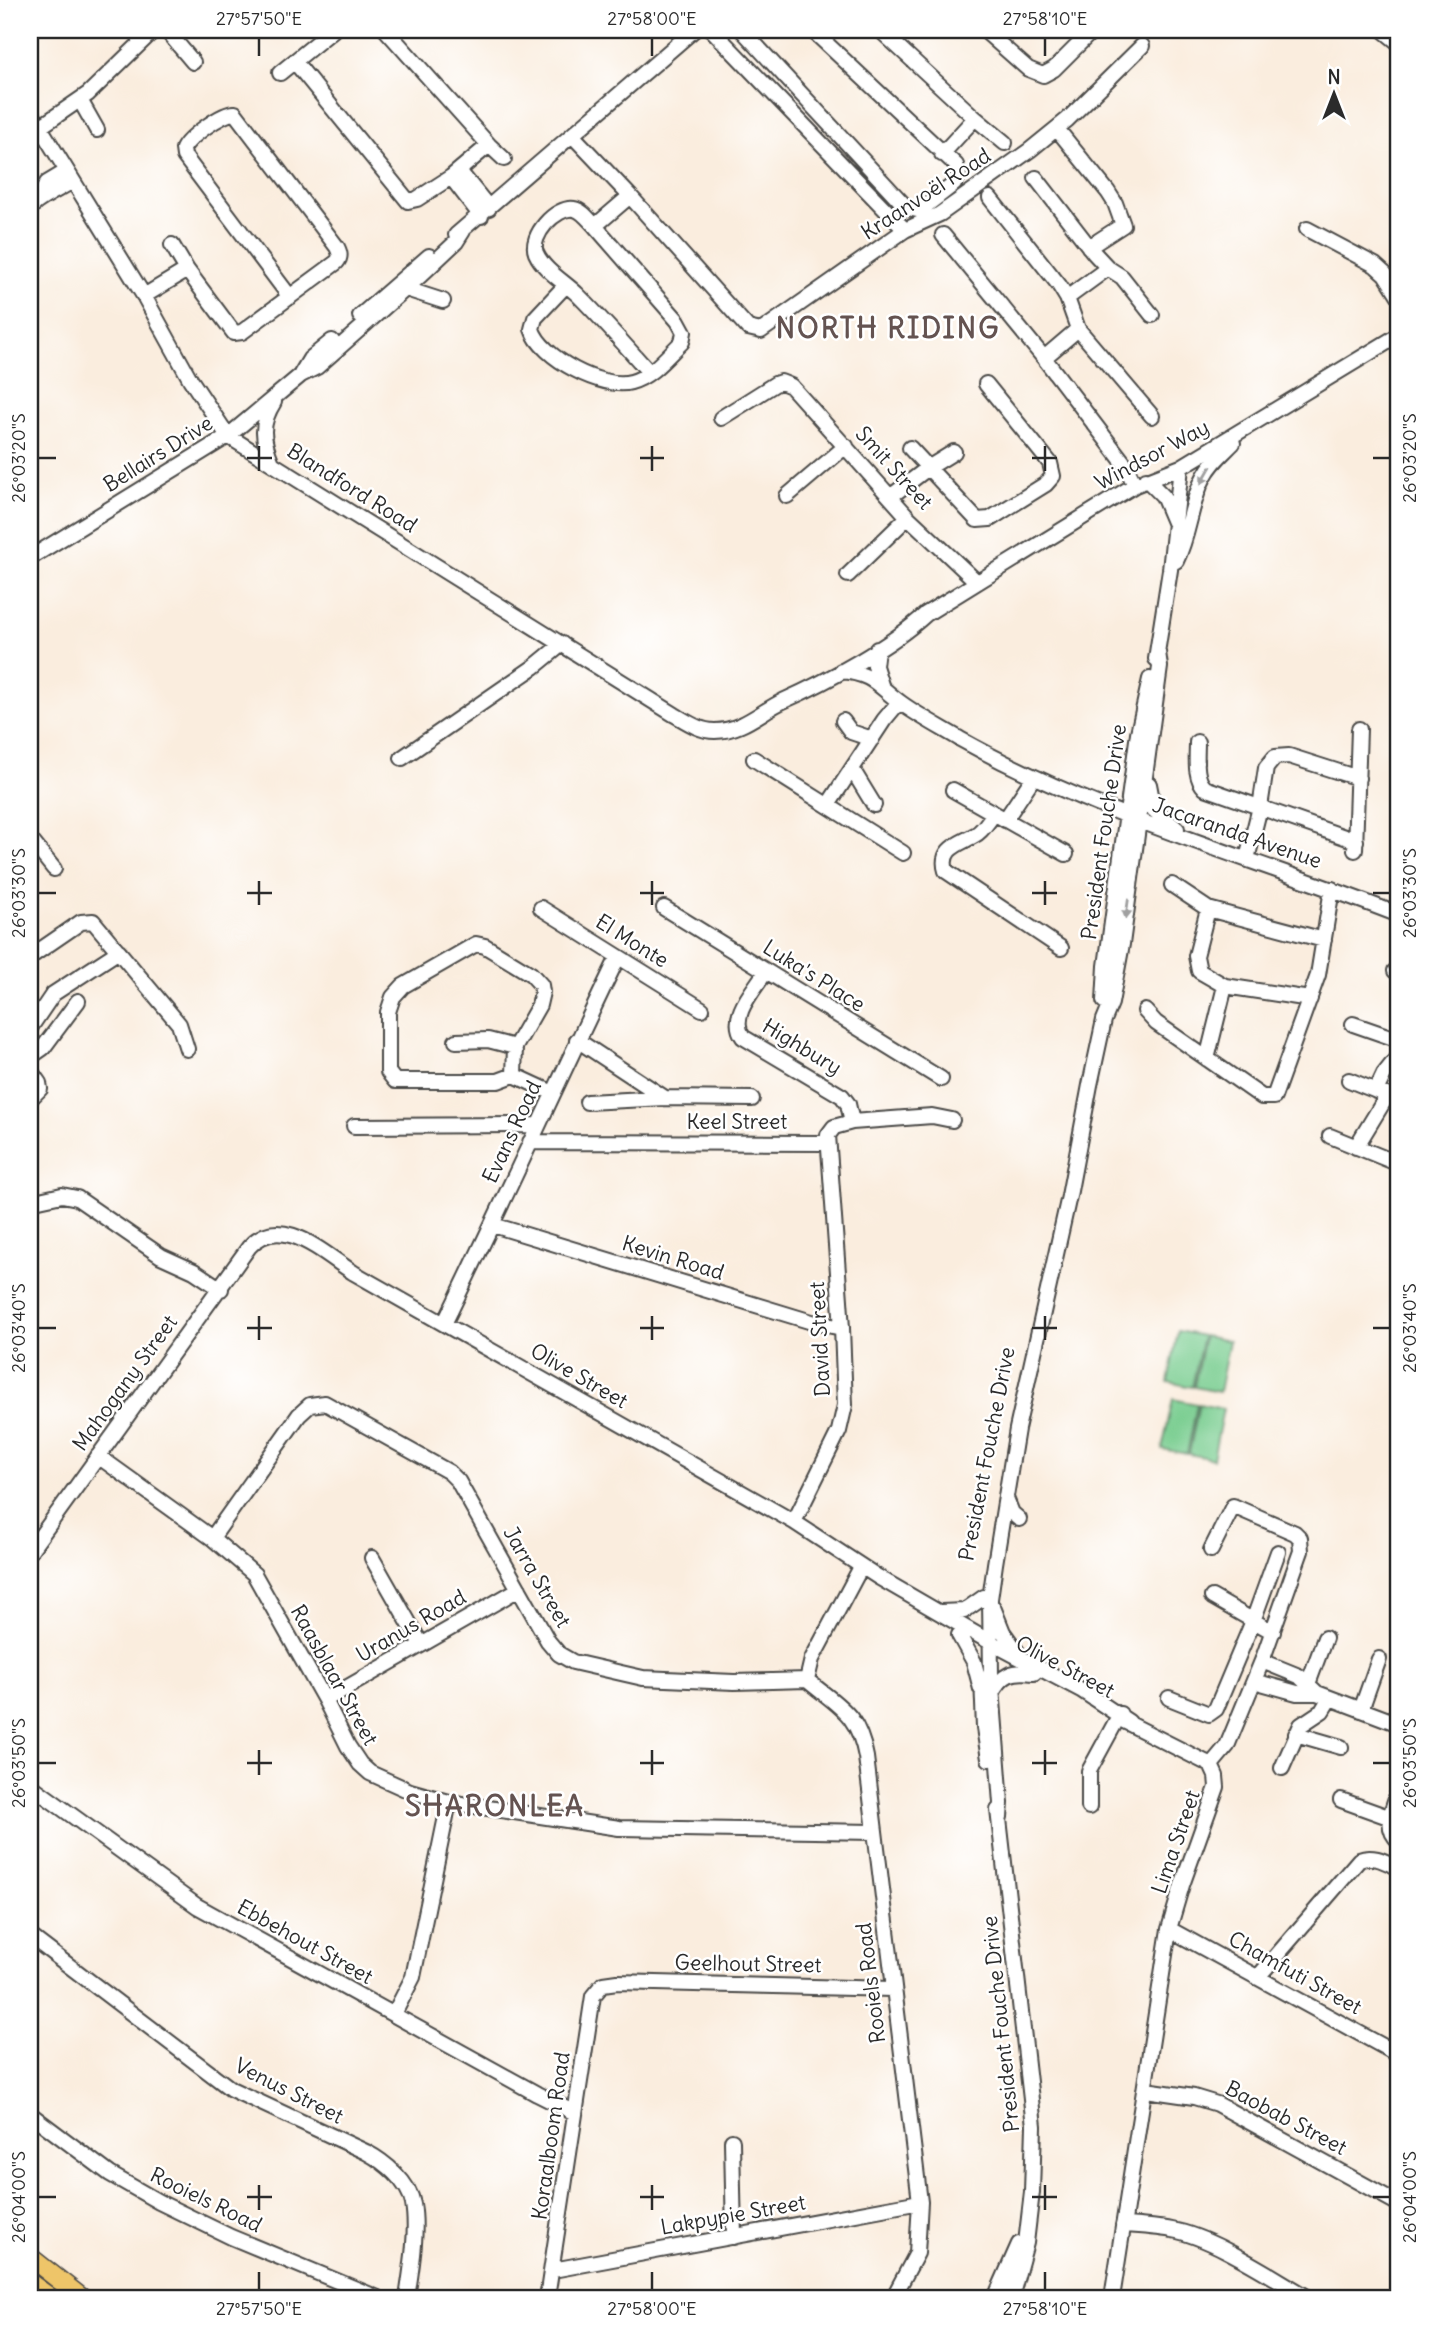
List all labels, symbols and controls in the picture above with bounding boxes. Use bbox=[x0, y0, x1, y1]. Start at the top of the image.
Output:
text: 27°57'50"E bbox=[216, 7, 302, 30]
text: 27°58'00"E bbox=[607, 7, 697, 30]
text: 27°58'10"E bbox=[1003, 7, 1087, 30]
north arrow bbox=[1300, 60, 1370, 130]
text: N bbox=[1327, 65, 1341, 89]
street label: Kraanvoël Road bbox=[856, 142, 996, 246]
district label: NORTH RIDING bbox=[776, 310, 1000, 346]
street label: Bellairs Drive bbox=[98, 409, 217, 498]
text: 26°03'20"S bbox=[7, 413, 30, 503]
street label: Windsor Way bbox=[1090, 413, 1213, 496]
text: 26°03'20"S bbox=[1398, 413, 1421, 503]
street label: Smit Street bbox=[850, 420, 939, 515]
street label: Blandford Road bbox=[282, 437, 422, 538]
one-way arrow bbox=[1200, 466, 1212, 485]
street label: President Fouche Drive bbox=[1075, 722, 1132, 941]
street label: Jacaranda Avenue bbox=[1149, 791, 1325, 874]
text: 26°03'30"S bbox=[7, 848, 30, 938]
text: 26°03'30"S bbox=[1398, 848, 1421, 938]
one-way arrow bbox=[1121, 898, 1132, 920]
street label: El Monte bbox=[591, 908, 674, 973]
street label: Luka's Place bbox=[758, 934, 870, 1018]
street label: Highbury bbox=[758, 1012, 847, 1081]
street label: Evans Road bbox=[476, 1076, 547, 1187]
street label: Keel Street bbox=[687, 1108, 787, 1135]
street label: Kevin Road bbox=[619, 1229, 727, 1286]
street label: David Street bbox=[803, 1281, 836, 1397]
text: 26°03'40"S bbox=[7, 1283, 30, 1373]
text: 26°03'40"S bbox=[1398, 1283, 1421, 1373]
street label: Mahogany Street bbox=[66, 1309, 183, 1456]
street label: Olive Street bbox=[526, 1337, 633, 1414]
street label: President Fouche Drive bbox=[953, 1345, 1021, 1563]
street label: Jarra Street bbox=[498, 1521, 577, 1632]
street label: Uranus Road bbox=[351, 1583, 471, 1668]
street label: Raasblaar Street bbox=[285, 1600, 384, 1750]
street label: Olive Street bbox=[1011, 1629, 1119, 1704]
text: 26°03'50"S bbox=[7, 1718, 30, 1808]
text: 26°03'50"S bbox=[1398, 1718, 1421, 1808]
street label: Lima Street bbox=[1145, 1787, 1206, 1897]
district label: SHARONLEA bbox=[405, 1788, 585, 1824]
street label: Ebbehout Street bbox=[233, 1893, 378, 1990]
street label: President Fouche Drive bbox=[976, 1915, 1025, 2134]
street label: Rooiels Road bbox=[850, 1921, 891, 2045]
street label: Chamfuti Street bbox=[1224, 1925, 1367, 2020]
street label: Geelhout Street bbox=[674, 1949, 822, 1978]
street label: Koraalboom Road bbox=[525, 2050, 576, 2222]
street label: Venus Street bbox=[230, 2052, 348, 2129]
street label: Baobab Street bbox=[1221, 2074, 1352, 2161]
text: 26°04'00"S bbox=[7, 2151, 30, 2243]
text: 26°04'00"S bbox=[1398, 2151, 1421, 2243]
street label: Rooiels Road bbox=[146, 2161, 267, 2238]
street label: Lakpypie Street bbox=[658, 2188, 808, 2241]
text: 27°57'50"E bbox=[216, 2297, 302, 2320]
text: 27°58'00"E bbox=[607, 2297, 697, 2320]
text: 27°58'10"E bbox=[1003, 2297, 1087, 2320]

